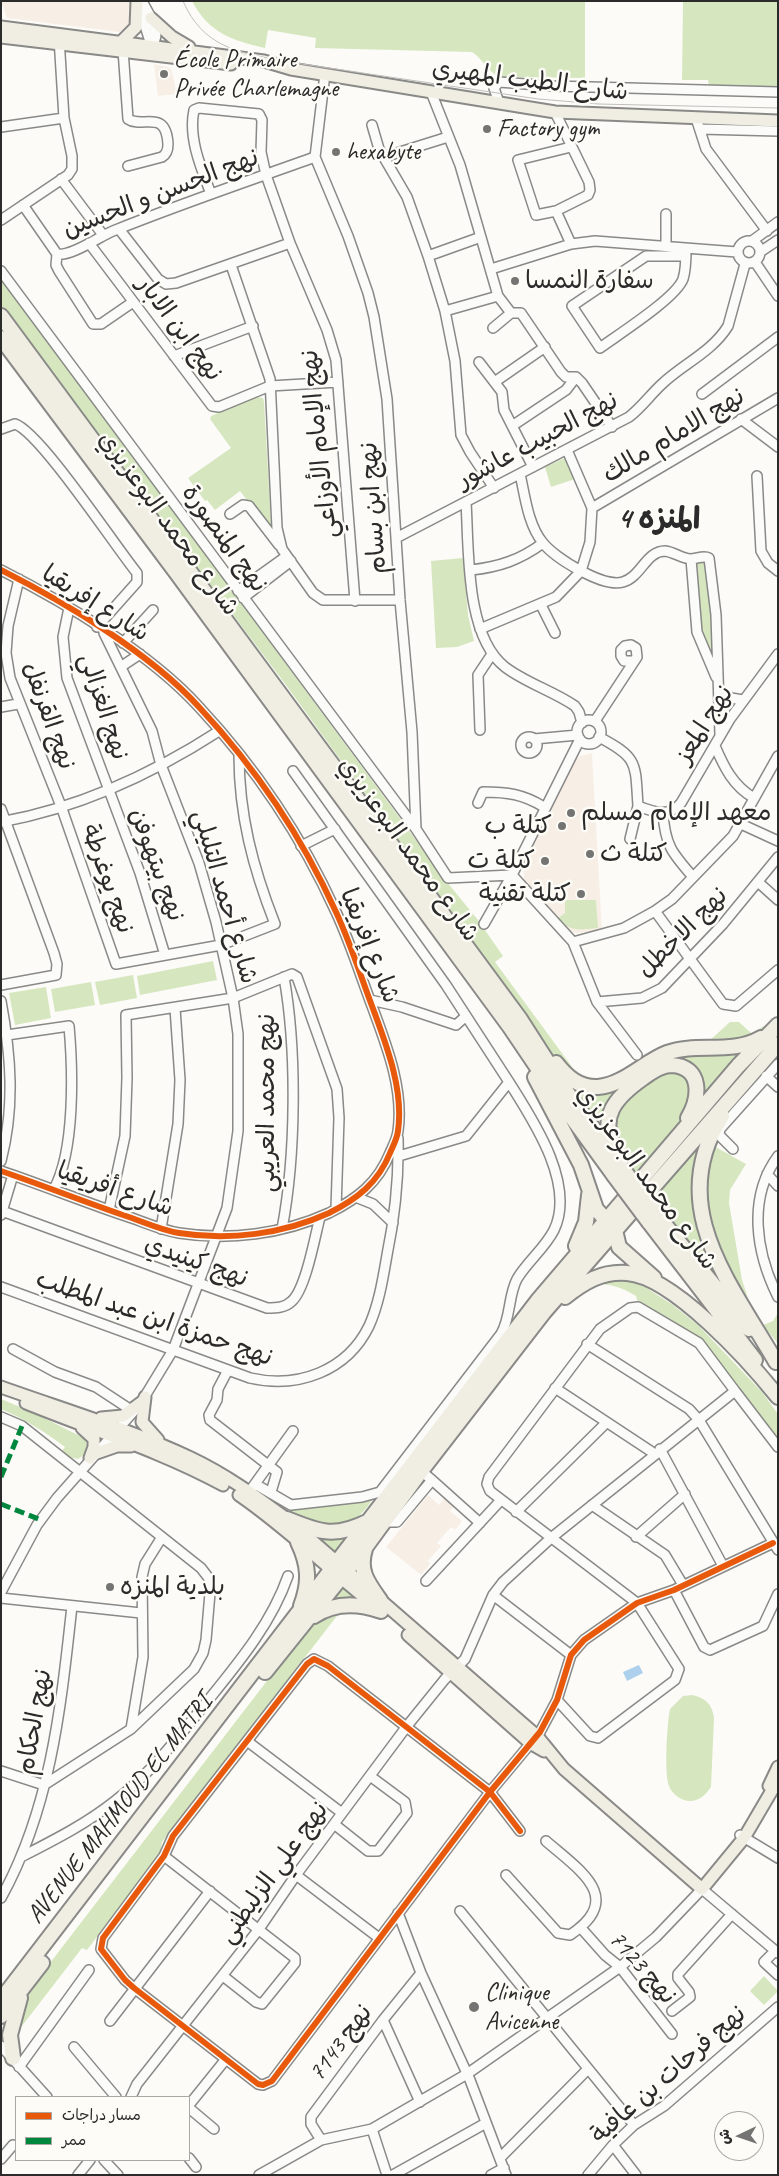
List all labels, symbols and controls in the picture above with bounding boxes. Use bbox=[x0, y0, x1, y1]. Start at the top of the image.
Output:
place label: École Primaire Privée Charlemagne bbox=[174, 45, 338, 104]
street label: شارع الطيب المهيري bbox=[430, 54, 630, 108]
marker: École Primaire Privée Charlemagne bbox=[158, 68, 170, 80]
place label: Factory gym bbox=[497, 114, 599, 144]
marker: Factory gym bbox=[481, 123, 493, 135]
place label: hexabyte bbox=[346, 137, 420, 167]
street label: نهج الحسن و الحسين bbox=[59, 143, 263, 245]
marker: hexabyte bbox=[330, 146, 342, 158]
place label: سفارة النمسا bbox=[525, 266, 654, 296]
street label: نهج ابن الابار bbox=[130, 270, 228, 388]
marker: سفارة النمسا bbox=[509, 275, 521, 287]
street label: نهج الإمام الأوزاعي bbox=[295, 348, 345, 540]
street label: نهج الامام مالك bbox=[597, 382, 751, 490]
street label: نهج الحبيب عاشور bbox=[452, 386, 624, 496]
street label: شارع محمد البوعزيزي bbox=[91, 426, 245, 622]
street label: نهج ابن بسام bbox=[354, 441, 394, 575]
street label: نهج المنصورة bbox=[175, 479, 273, 599]
district label: المنزه 4 bbox=[618, 502, 700, 538]
street label: شارع إفريقيا bbox=[36, 559, 154, 649]
street label: نهج الغزالي bbox=[72, 650, 134, 764]
street label: نهج القرنفل bbox=[15, 658, 81, 774]
street label: نهج المعز bbox=[669, 680, 741, 770]
street label: شارع محمد البوعزيزي bbox=[331, 752, 485, 948]
place label: معهد الإمام مسلم bbox=[581, 798, 771, 828]
street label: نهج بيتهوفن bbox=[122, 804, 190, 926]
street label: شارع أحمد التليلي bbox=[185, 806, 263, 988]
marker: معهد الإمام مسلم bbox=[565, 807, 577, 819]
place label: كتلة ب bbox=[485, 811, 552, 841]
street label: نهج يوغرطة bbox=[74, 820, 140, 938]
marker: كتلة ب bbox=[556, 820, 568, 832]
place label: كتلة ث bbox=[600, 839, 667, 869]
place label: كتلة ت bbox=[468, 846, 535, 876]
marker: كتلة ث bbox=[584, 848, 596, 860]
marker: كتلة ت bbox=[539, 855, 551, 867]
place label: كتلة تقنية bbox=[479, 879, 571, 909]
street label: نهج الاخطل bbox=[631, 881, 735, 985]
street label: شارع إفريقيا bbox=[332, 884, 406, 1008]
marker: كتلة تقنية bbox=[575, 888, 587, 900]
street label: نهج محمد العريبي bbox=[252, 1014, 282, 1192]
street label: شارع محمد البوعزيزي bbox=[569, 1080, 723, 1276]
street label: شارع أفريقيا bbox=[53, 1156, 177, 1224]
street label: نهج كينيدي bbox=[140, 1229, 252, 1295]
street label: نهج حمزة ابن عبد المطلب bbox=[32, 1264, 276, 1374]
place label: بلدية المنزه bbox=[120, 1572, 225, 1602]
marker: بلدية المنزه bbox=[104, 1581, 116, 1593]
street label: نهج الحكام bbox=[11, 1667, 59, 1777]
street label: AVENUE MAHMOUD EL MATRI bbox=[21, 1688, 219, 1930]
street label: نهج علي الزليطني bbox=[213, 1796, 335, 1950]
street label: نهج 7123 bbox=[602, 1925, 682, 2011]
place label: Clinique Avicenne bbox=[485, 1978, 558, 2037]
street label: نهج 7143 bbox=[302, 1999, 380, 2087]
street label: نهج فرحات بن عافية bbox=[585, 1999, 753, 2151]
marker: Clinique Avicenne bbox=[467, 2000, 481, 2014]
legend bbox=[15, 2096, 190, 2161]
text: مسار دراجات bbox=[62, 2106, 141, 2125]
north arrow bbox=[714, 2111, 764, 2161]
text: ش bbox=[716, 2129, 733, 2145]
text: ممر bbox=[62, 2131, 86, 2150]

